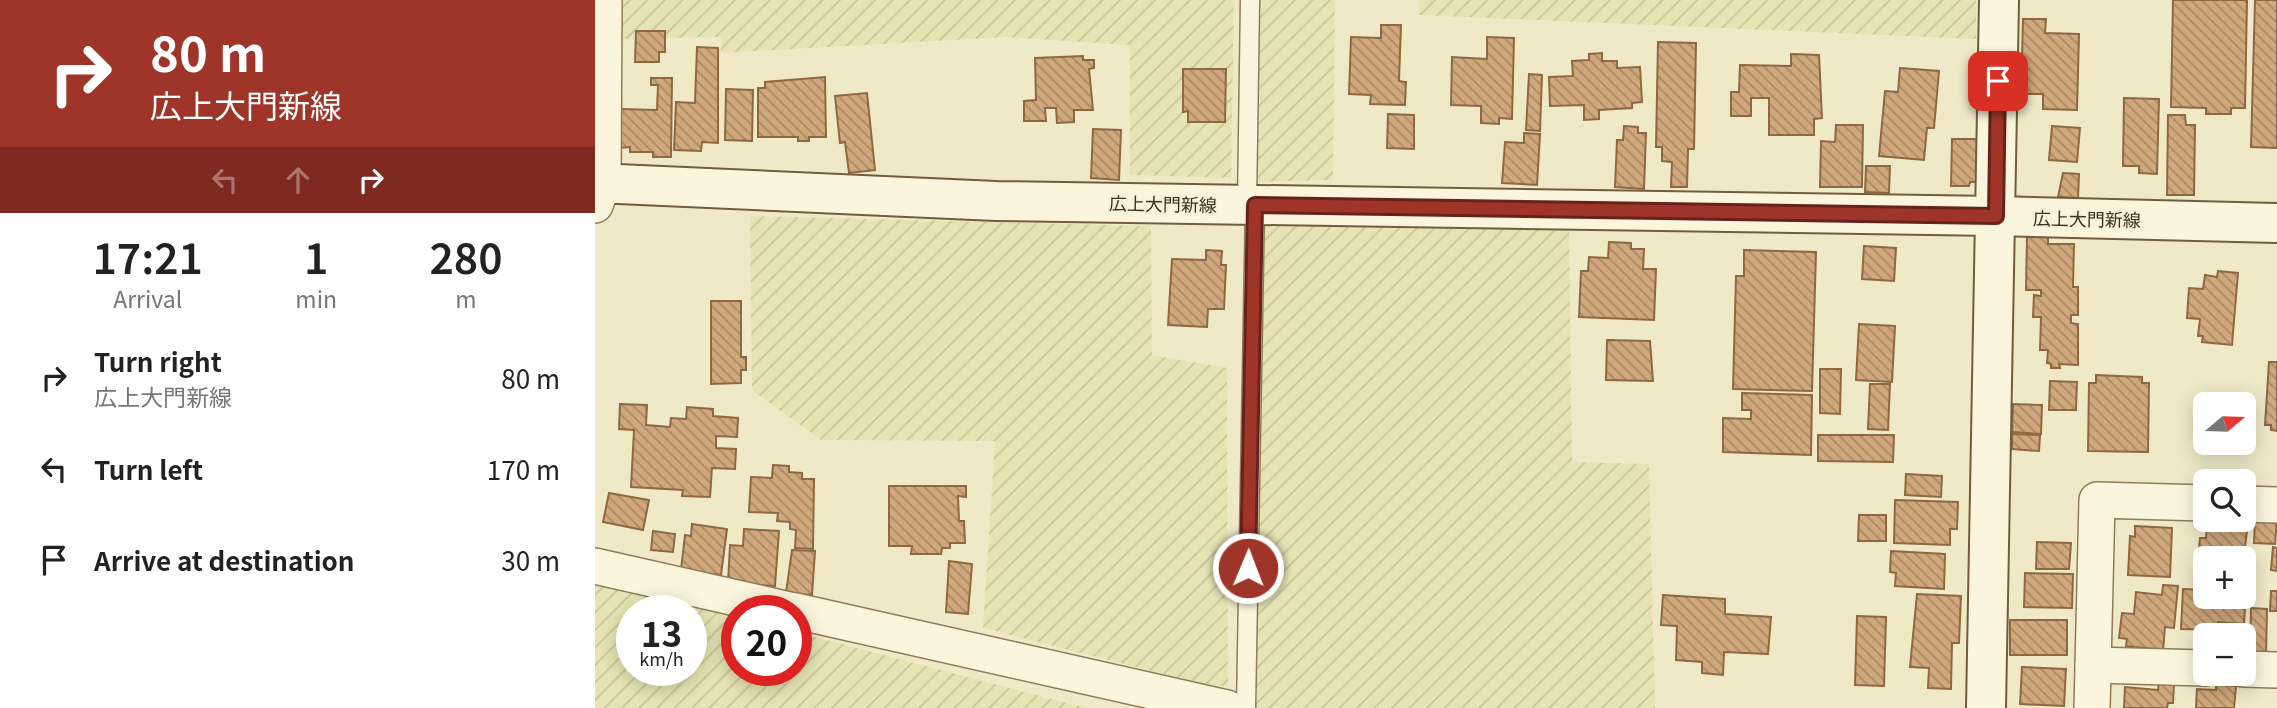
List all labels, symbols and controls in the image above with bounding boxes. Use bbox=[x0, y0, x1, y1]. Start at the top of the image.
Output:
text: 80 m bbox=[150, 15, 266, 86]
icon: right bbox=[35, 28, 126, 119]
pin bbox=[1968, 51, 2028, 111]
icon: arrive bbox=[1979, 62, 2017, 100]
text: 広上大門新線 bbox=[150, 81, 342, 127]
icon: left bbox=[206, 161, 244, 199]
icon: ahead bbox=[279, 161, 317, 199]
icon: right bbox=[352, 161, 390, 199]
street label: 広上大門新線 bbox=[1109, 189, 1217, 217]
street label: 広上大門新線 bbox=[2033, 204, 2141, 232]
text: 17:21 bbox=[92, 225, 203, 286]
text: 1 bbox=[304, 225, 328, 286]
text: 280 bbox=[429, 225, 503, 286]
text: Arrival bbox=[113, 281, 182, 315]
text: min bbox=[295, 281, 337, 315]
text: m bbox=[455, 281, 477, 315]
text: Turn right bbox=[94, 342, 222, 379]
icon: right bbox=[35, 359, 73, 397]
text: 80 m bbox=[501, 359, 560, 396]
text: 広上大門新線 bbox=[94, 379, 232, 413]
north arrow bbox=[2193, 392, 2256, 455]
map controls bbox=[2193, 392, 2256, 686]
icon: left bbox=[35, 450, 73, 488]
text: Turn left bbox=[94, 450, 203, 487]
text: 170 m bbox=[487, 450, 560, 487]
button: search bbox=[2193, 469, 2256, 532]
position arrow bbox=[1211, 531, 1285, 605]
icon: arrive bbox=[35, 541, 73, 579]
text: Arrive at destination bbox=[94, 541, 355, 578]
text: 30 m bbox=[501, 541, 560, 578]
button: + bbox=[2193, 546, 2256, 609]
speed limit sign: 20 bbox=[721, 595, 812, 686]
text: 13 bbox=[641, 606, 682, 657]
button: − bbox=[2193, 623, 2256, 686]
text: km/h bbox=[639, 645, 684, 671]

